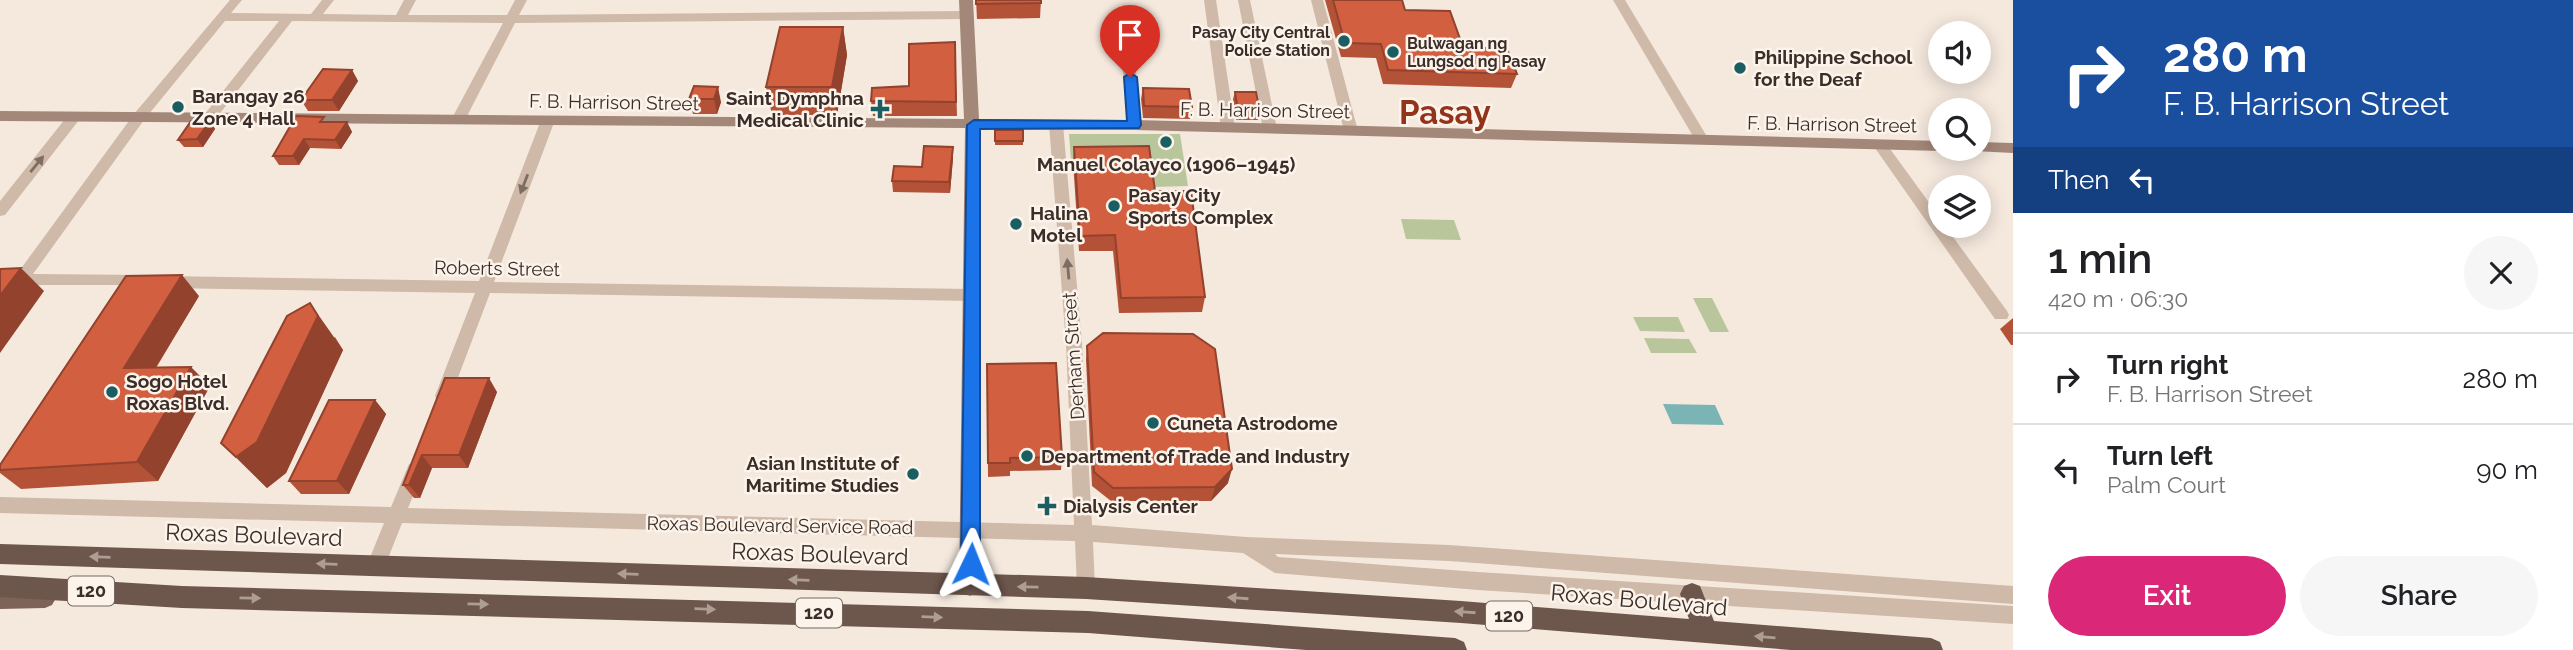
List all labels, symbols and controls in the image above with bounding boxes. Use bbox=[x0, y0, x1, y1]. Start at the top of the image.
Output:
pin bbox=[1100, 5, 1160, 77]
icon: arrive bbox=[1111, 16, 1149, 54]
map controls bbox=[1928, 21, 1991, 238]
button: sound bbox=[1928, 21, 1991, 84]
place label: Pasay City Central Police Station bbox=[1192, 23, 1331, 60]
text: 280 m bbox=[2163, 26, 2308, 83]
icon: right bbox=[2048, 28, 2139, 119]
marker: Pasay City Central Police Station bbox=[1336, 33, 1352, 49]
place label: Bulwagan ng Lungsod ng Pasay bbox=[1407, 34, 1546, 71]
marker: Bulwagan ng Lungsod ng Pasay bbox=[1385, 44, 1401, 60]
place label: Philippine School for the Deaf bbox=[1754, 46, 1913, 90]
marker: Philippine School for the Deaf bbox=[1732, 60, 1748, 76]
place label: Barangay 26 Zone 4 Hall bbox=[192, 85, 305, 129]
text: F. B. Harrison Street bbox=[2163, 85, 2449, 122]
place label: Saint Dymphna Medical Clinic bbox=[726, 87, 864, 131]
street label: F. B. Harrison Street bbox=[529, 90, 700, 114]
district label: Pasay bbox=[1399, 93, 1491, 132]
street label: F. B. Harrison Street bbox=[1180, 98, 1351, 122]
button: search bbox=[1928, 98, 1991, 161]
marker: Barangay 26 Zone 4 Hall bbox=[170, 99, 186, 115]
marker: Saint Dymphna Medical Clinic bbox=[870, 99, 890, 119]
street label: F. B. Harrison Street bbox=[1747, 112, 1918, 136]
marker: Manuel Colayco (1906–1945) bbox=[1158, 134, 1174, 150]
place label: Manuel Colayco (1906–1945) bbox=[1037, 153, 1295, 175]
one-way arrow bbox=[29, 155, 44, 173]
icon: left bbox=[2123, 161, 2161, 199]
text: Then bbox=[2048, 165, 2109, 195]
one-way arrow bbox=[518, 174, 529, 195]
button: layers bbox=[1928, 175, 1991, 238]
place label: Pasay City Sports Complex bbox=[1128, 184, 1274, 228]
marker: Pasay City Sports Complex bbox=[1106, 198, 1122, 214]
place label: Halina Motel bbox=[1030, 202, 1088, 246]
marker: Halina Motel bbox=[1008, 216, 1024, 232]
text: 1 min bbox=[2048, 234, 2152, 283]
button: close bbox=[2464, 236, 2538, 310]
street label: Roberts Street bbox=[434, 256, 561, 280]
one-way arrow bbox=[1062, 258, 1073, 280]
text: 420 m · 06:30 bbox=[2048, 285, 2188, 312]
street label: Derham Street bbox=[1058, 291, 1088, 421]
text: Turn right bbox=[2107, 350, 2228, 380]
icon: right bbox=[2048, 360, 2086, 398]
text: 280 m bbox=[2463, 364, 2538, 394]
place label: Sogo Hotel Roxas Blvd. bbox=[126, 370, 229, 414]
text: F. B. Harrison Street bbox=[2107, 380, 2313, 407]
marker: Sogo Hotel Roxas Blvd. bbox=[104, 384, 120, 400]
place label: Cuneta Astrodome bbox=[1167, 412, 1338, 434]
marker: Cuneta Astrodome bbox=[1145, 415, 1161, 431]
text: Turn left bbox=[2107, 441, 2213, 471]
place label: Department of Trade and Industry bbox=[1041, 445, 1350, 467]
marker: Department of Trade and Industry bbox=[1019, 448, 1035, 464]
icon: left bbox=[2048, 451, 2086, 489]
place label: Asian Institute of Maritime Studies bbox=[745, 452, 900, 496]
text: 90 m bbox=[2476, 455, 2538, 485]
marker: Asian Institute of Maritime Studies bbox=[905, 466, 921, 482]
text: Palm Court bbox=[2107, 471, 2226, 498]
place label: Dialysis Center bbox=[1063, 495, 1199, 517]
marker: Dialysis Center bbox=[1037, 496, 1057, 516]
street label: Roxas Boulevard Service Road bbox=[646, 512, 914, 538]
street label: Roxas Boulevard bbox=[165, 518, 343, 551]
position arrow bbox=[934, 527, 1008, 601]
street label: Roxas Boulevard bbox=[731, 537, 909, 570]
one-way arrow bbox=[88, 552, 110, 563]
button: Exit bbox=[2048, 556, 2286, 636]
button: Share bbox=[2300, 556, 2538, 636]
one-way arrow bbox=[316, 558, 338, 569]
one-way arrow bbox=[617, 569, 639, 580]
one-way arrow bbox=[787, 574, 809, 585]
road number: 120 bbox=[68, 576, 114, 606]
street label: Roxas Boulevard bbox=[1549, 578, 1729, 621]
one-way arrow bbox=[1017, 581, 1039, 593]
one-way arrow bbox=[239, 592, 261, 604]
one-way arrow bbox=[1227, 592, 1249, 603]
one-way arrow bbox=[467, 598, 489, 609]
road number: 120 bbox=[796, 598, 842, 628]
road number: 120 bbox=[1486, 602, 1532, 630]
one-way arrow bbox=[694, 604, 716, 615]
one-way arrow bbox=[1454, 606, 1476, 617]
one-way arrow bbox=[922, 611, 944, 623]
one-way arrow bbox=[1754, 631, 1776, 642]

